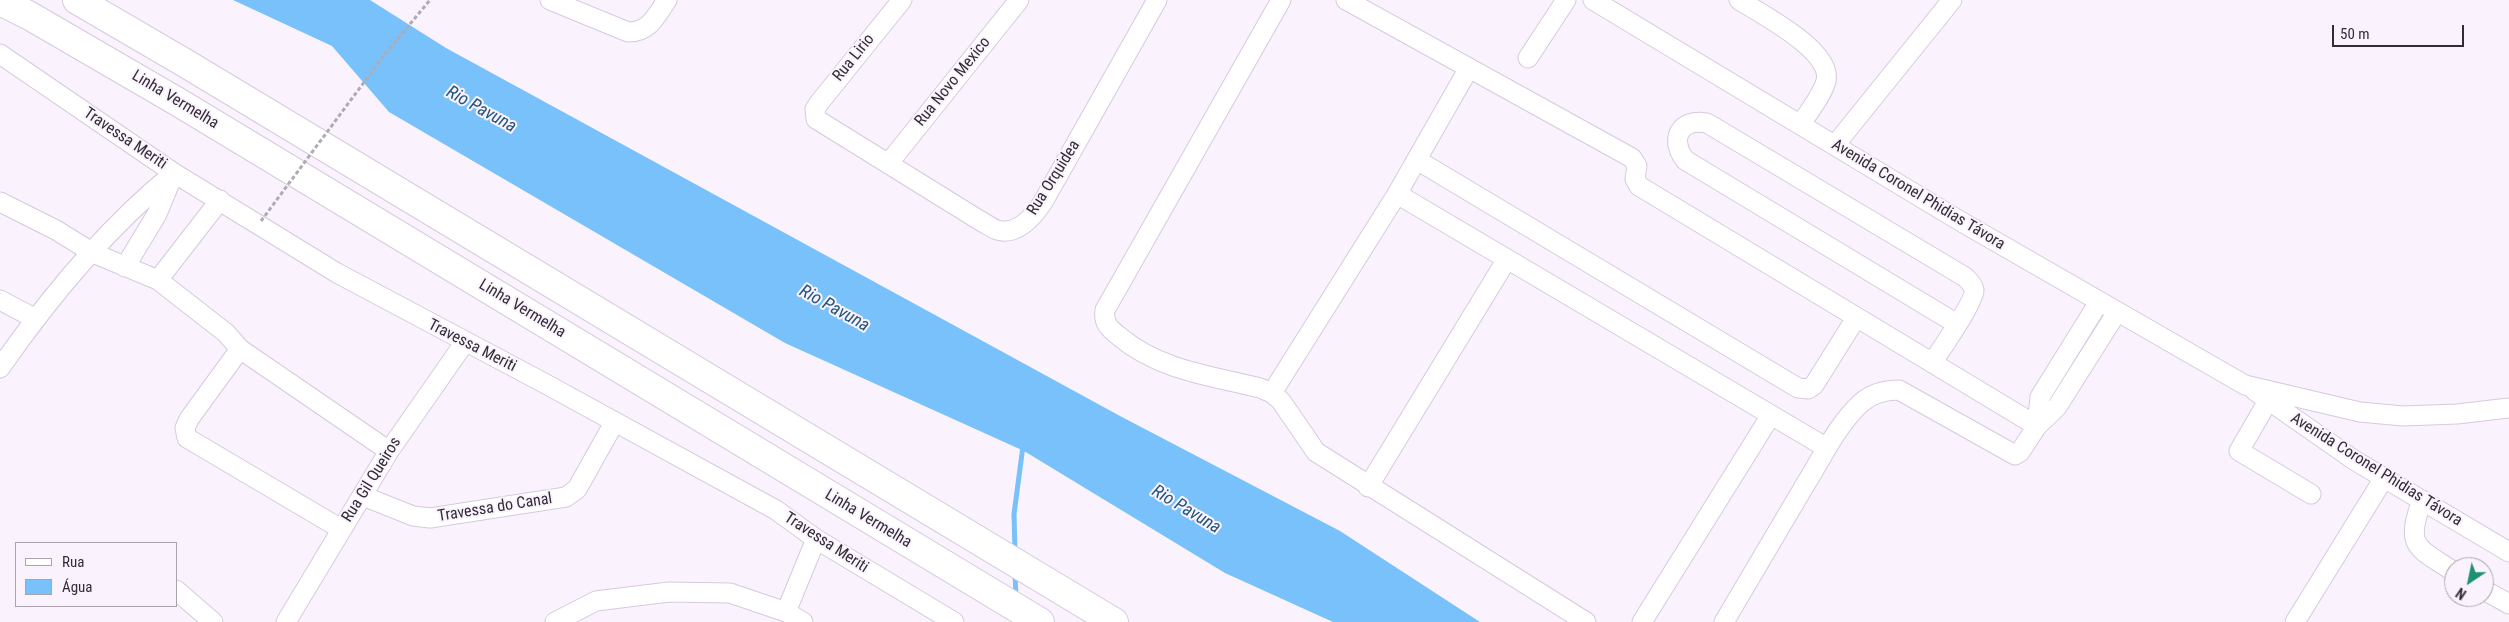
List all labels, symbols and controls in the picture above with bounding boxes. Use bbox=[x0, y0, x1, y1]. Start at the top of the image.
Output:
scale bar bbox=[2334, 15, 2466, 47]
text: 50 m bbox=[2340, 25, 2370, 43]
street label: Rua Lirio bbox=[829, 30, 879, 86]
street label: Rua Novo Mexico bbox=[911, 33, 995, 131]
street label: Linha Vermelha bbox=[128, 67, 222, 133]
water label: Rio Pavuna bbox=[442, 82, 520, 138]
street label: Travessa Meriti bbox=[80, 104, 170, 174]
street label: Avenida Coronel Phidias Távora bbox=[1828, 136, 2008, 254]
street label: Rua Orquidea bbox=[1023, 137, 1085, 219]
street label: Linha Vermelha bbox=[475, 276, 569, 342]
water label: Rio Pavuna bbox=[795, 281, 873, 337]
street label: Travessa Meriti bbox=[425, 316, 519, 376]
street label: Avenida Coronel Phidias Távora bbox=[2287, 409, 2465, 531]
street label: Rua Gil Queiros bbox=[338, 434, 406, 526]
water label: Rio Pavuna bbox=[1148, 481, 1224, 539]
street label: Linha Vermelha bbox=[821, 486, 915, 552]
street label: Travessa do Canal bbox=[436, 489, 554, 527]
street label: Travessa Meriti bbox=[780, 509, 872, 577]
legend bbox=[15, 542, 178, 607]
text: Rua bbox=[62, 553, 84, 571]
north arrow bbox=[2444, 557, 2494, 607]
text: Água bbox=[62, 578, 92, 596]
text: N bbox=[2453, 585, 2469, 603]

